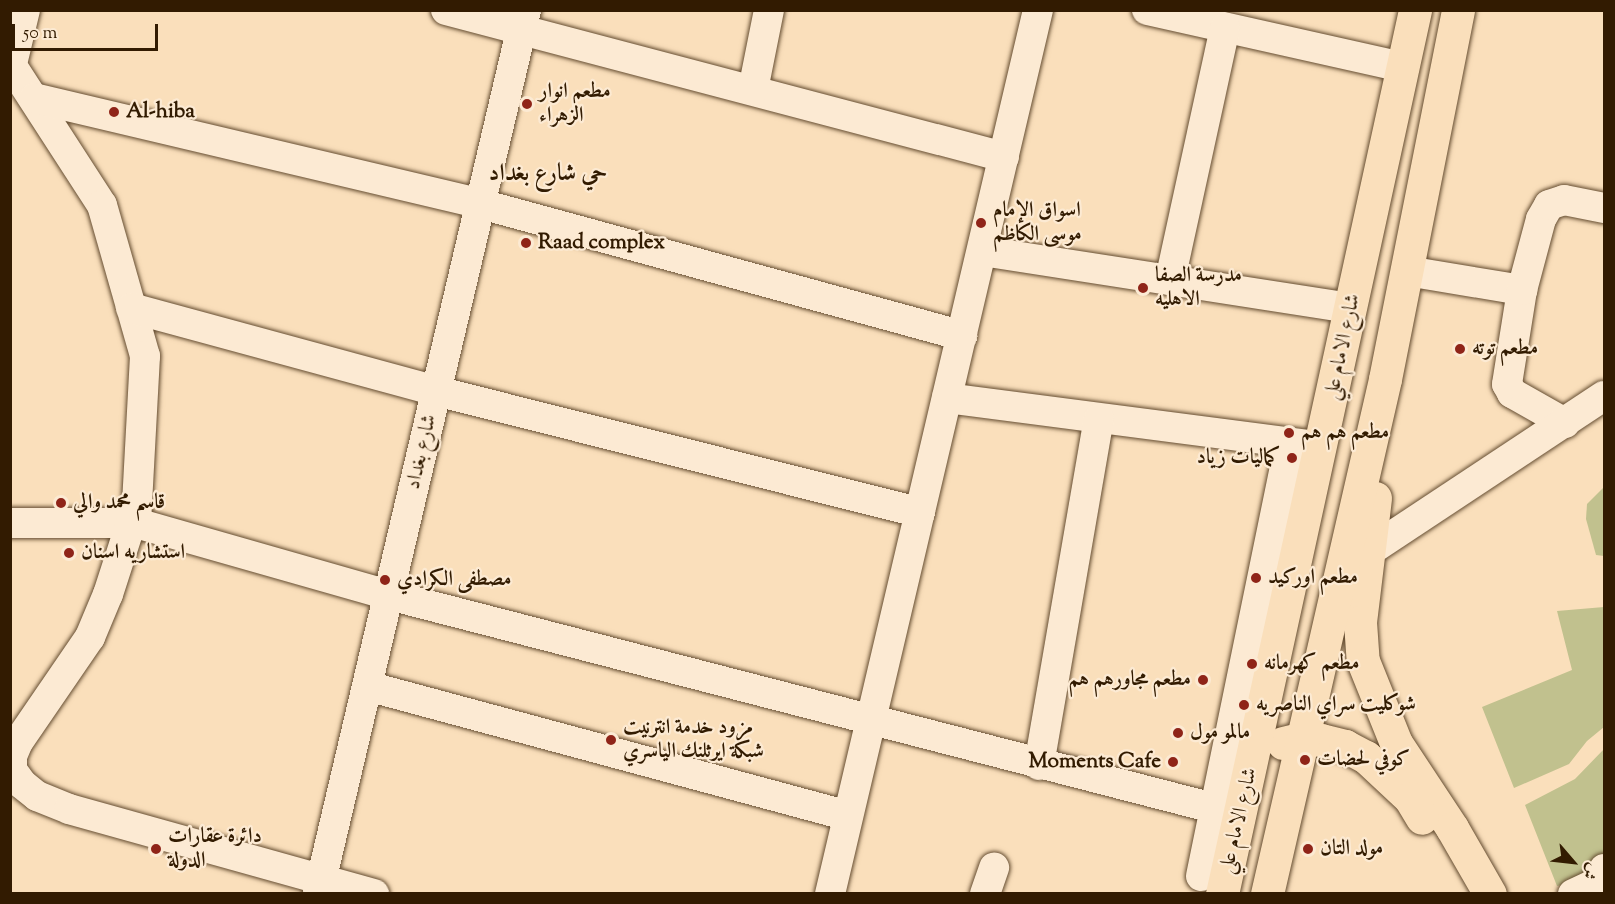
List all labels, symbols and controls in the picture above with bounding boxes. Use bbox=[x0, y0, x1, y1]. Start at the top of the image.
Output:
scale bar bbox=[15, 12, 160, 50]
text: 50 m bbox=[23, 21, 57, 47]
place label: مطعم انوار الزهراء bbox=[539, 79, 611, 129]
marker: مطعم انوار الزهراء bbox=[520, 97, 534, 111]
place label: Al-hiba bbox=[126, 99, 195, 125]
marker: Al-hiba bbox=[107, 105, 121, 119]
district label: حي شارع بغداد bbox=[489, 161, 607, 189]
place label: اسواق الإمام موسى الكاظم bbox=[993, 198, 1082, 248]
marker: اسواق الإمام موسى الكاظم bbox=[974, 216, 988, 230]
place label: Raad complex bbox=[538, 230, 665, 256]
marker: Raad complex bbox=[519, 236, 533, 250]
place label: مدرسة الصفا الاهليه bbox=[1155, 263, 1242, 313]
marker: مدرسة الصفا الاهليه bbox=[1136, 281, 1150, 295]
street label: شارع الامام علي bbox=[1319, 292, 1367, 402]
place label: مطعم توته bbox=[1472, 336, 1538, 362]
marker: مطعم توته bbox=[1453, 342, 1467, 356]
street label: شارع بغداد bbox=[401, 412, 443, 492]
place label: مطعم هم هم bbox=[1301, 420, 1389, 446]
marker: مطعم هم هم bbox=[1282, 426, 1296, 440]
place label: كماليات زياد bbox=[1197, 445, 1280, 471]
marker: كماليات زياد bbox=[1285, 451, 1299, 465]
place label: قاسم محمد والي bbox=[73, 490, 165, 516]
marker: قاسم محمد والي bbox=[54, 496, 68, 510]
place label: استشاريه اسنان bbox=[81, 540, 185, 566]
marker: استشاريه اسنان bbox=[62, 546, 76, 560]
place label: مطعم اوركيد bbox=[1268, 565, 1358, 591]
place label: مصطفى الكرادي bbox=[397, 567, 511, 593]
marker: مطعم اوركيد bbox=[1249, 571, 1263, 585]
marker: مصطفى الكرادي bbox=[378, 573, 392, 587]
place label: مطعم كهرمانه bbox=[1264, 651, 1359, 677]
marker: مطعم كهرمانه bbox=[1245, 657, 1259, 671]
place label: مطعم مجاورهم هم bbox=[1068, 667, 1191, 693]
marker: مطعم مجاورهم هم bbox=[1196, 673, 1210, 687]
place label: شوكليت سراي الناصريه bbox=[1256, 692, 1416, 718]
marker: شوكليت سراي الناصريه bbox=[1237, 698, 1251, 712]
place label: مزود خدمة انترنيت شبكة ايرثلنك الياسري bbox=[623, 715, 764, 765]
place label: مالمو مول bbox=[1190, 720, 1250, 746]
marker: مالمو مول bbox=[1171, 726, 1185, 740]
marker: مزود خدمة انترنيت شبكة ايرثلنك الياسري bbox=[604, 733, 618, 747]
place label: كوفي لحضات bbox=[1317, 747, 1410, 773]
place label: Moments Cafe bbox=[1029, 749, 1161, 775]
marker: كوفي لحضات bbox=[1298, 753, 1312, 767]
marker: Moments Cafe bbox=[1166, 755, 1180, 769]
street label: شارع الامام علي bbox=[1215, 766, 1263, 876]
place label: دائرة عقارات الدولة bbox=[168, 824, 262, 874]
north arrow bbox=[1543, 832, 1603, 892]
place label: مولد التان bbox=[1320, 836, 1383, 862]
marker: دائرة عقارات الدولة bbox=[149, 842, 163, 856]
marker: مولد التان bbox=[1301, 842, 1315, 856]
text: ش bbox=[1575, 858, 1603, 883]

